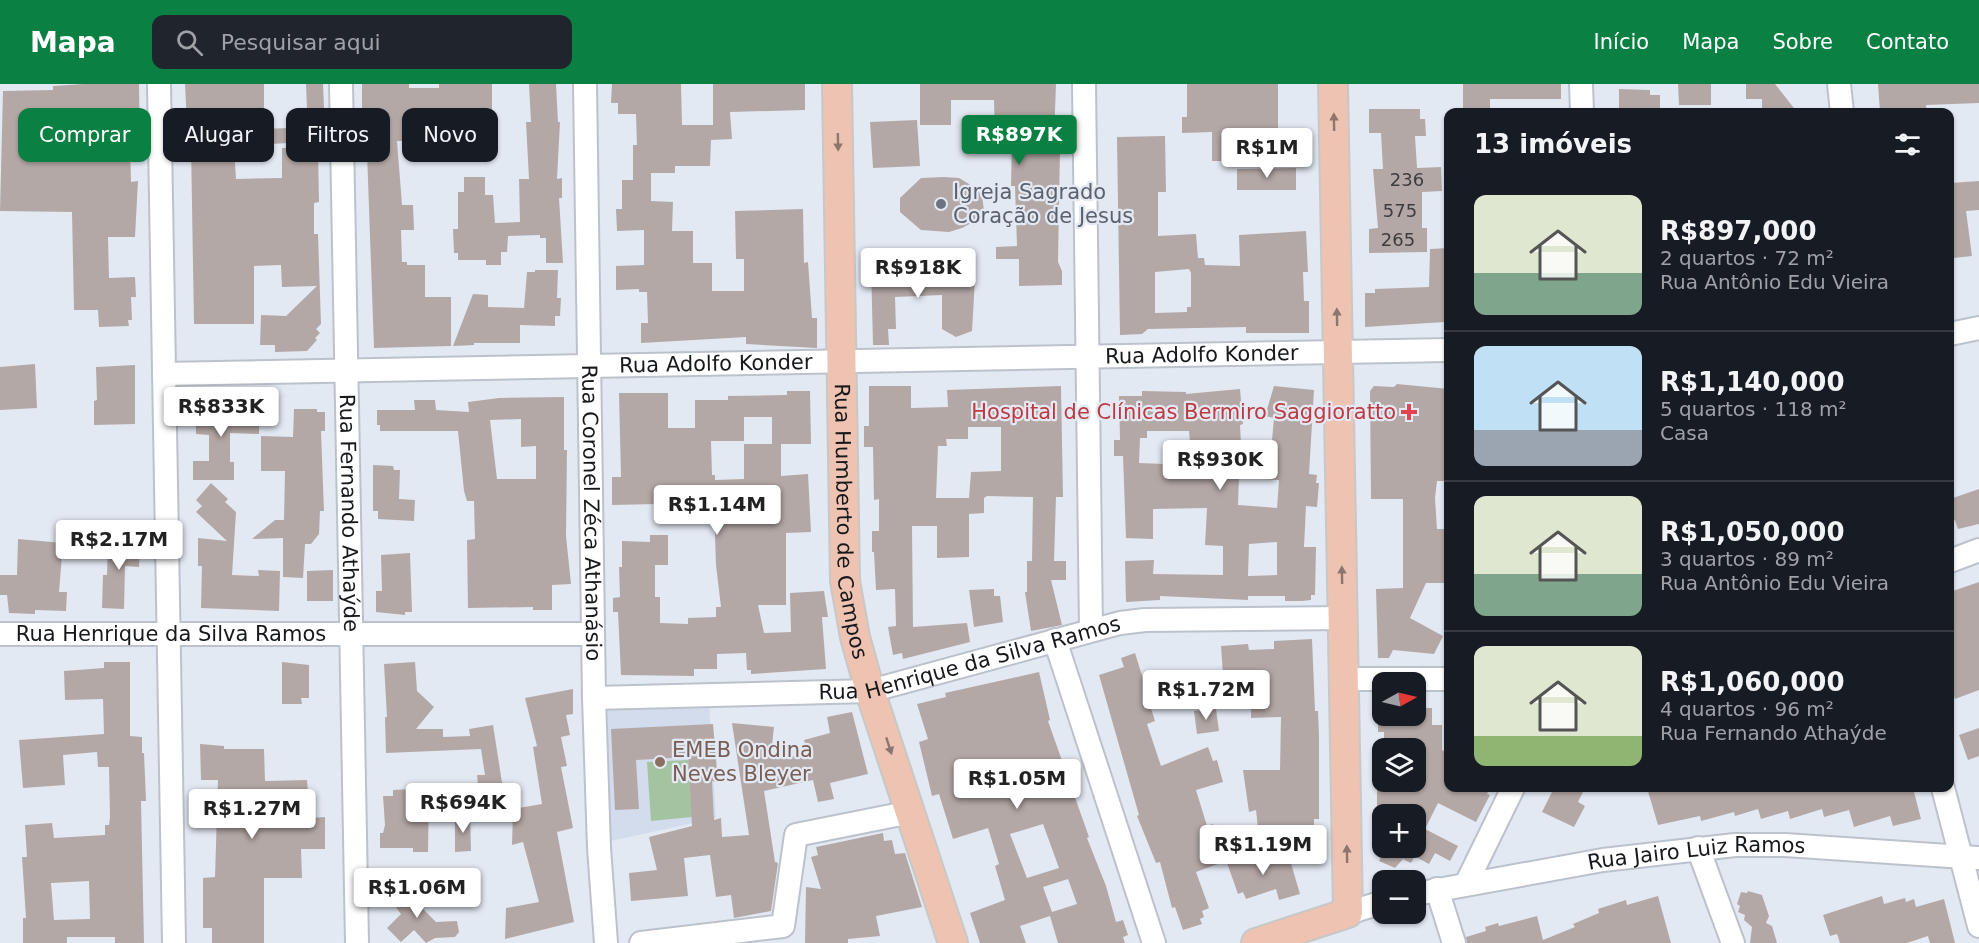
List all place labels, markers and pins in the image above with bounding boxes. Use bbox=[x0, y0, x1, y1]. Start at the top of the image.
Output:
pin: R$897K bbox=[970, 115, 1068, 166]
pin: R$1M bbox=[1231, 128, 1303, 179]
place label: Igreja Sagrado Coração de Jesus bbox=[953, 180, 1133, 228]
marker: Igreja Sagrado Coração de Jesus bbox=[934, 197, 948, 211]
pin: R$918K bbox=[869, 248, 967, 299]
pin: R$833K bbox=[172, 387, 270, 438]
place label: Hospital de Clínicas Bermiro Saggioratto bbox=[971, 400, 1396, 424]
marker: Hospital de Clínicas Bermiro Saggioratto bbox=[1400, 403, 1418, 421]
pin: R$930K bbox=[1171, 440, 1269, 491]
pin: R$1.14M bbox=[662, 485, 772, 536]
pin: R$2.17M bbox=[64, 520, 174, 571]
pin: R$1.72M bbox=[1151, 670, 1261, 721]
place label: EMEB Ondina Neves Bleyer bbox=[672, 738, 813, 786]
marker: EMEB Ondina Neves Bleyer bbox=[653, 755, 667, 769]
pin: R$1.05M bbox=[962, 759, 1072, 810]
pin: R$694K bbox=[414, 783, 512, 834]
pin: R$1.27M bbox=[197, 789, 307, 840]
pin: R$1.19M bbox=[1208, 825, 1318, 876]
pin: R$1.06M bbox=[362, 868, 472, 919]

